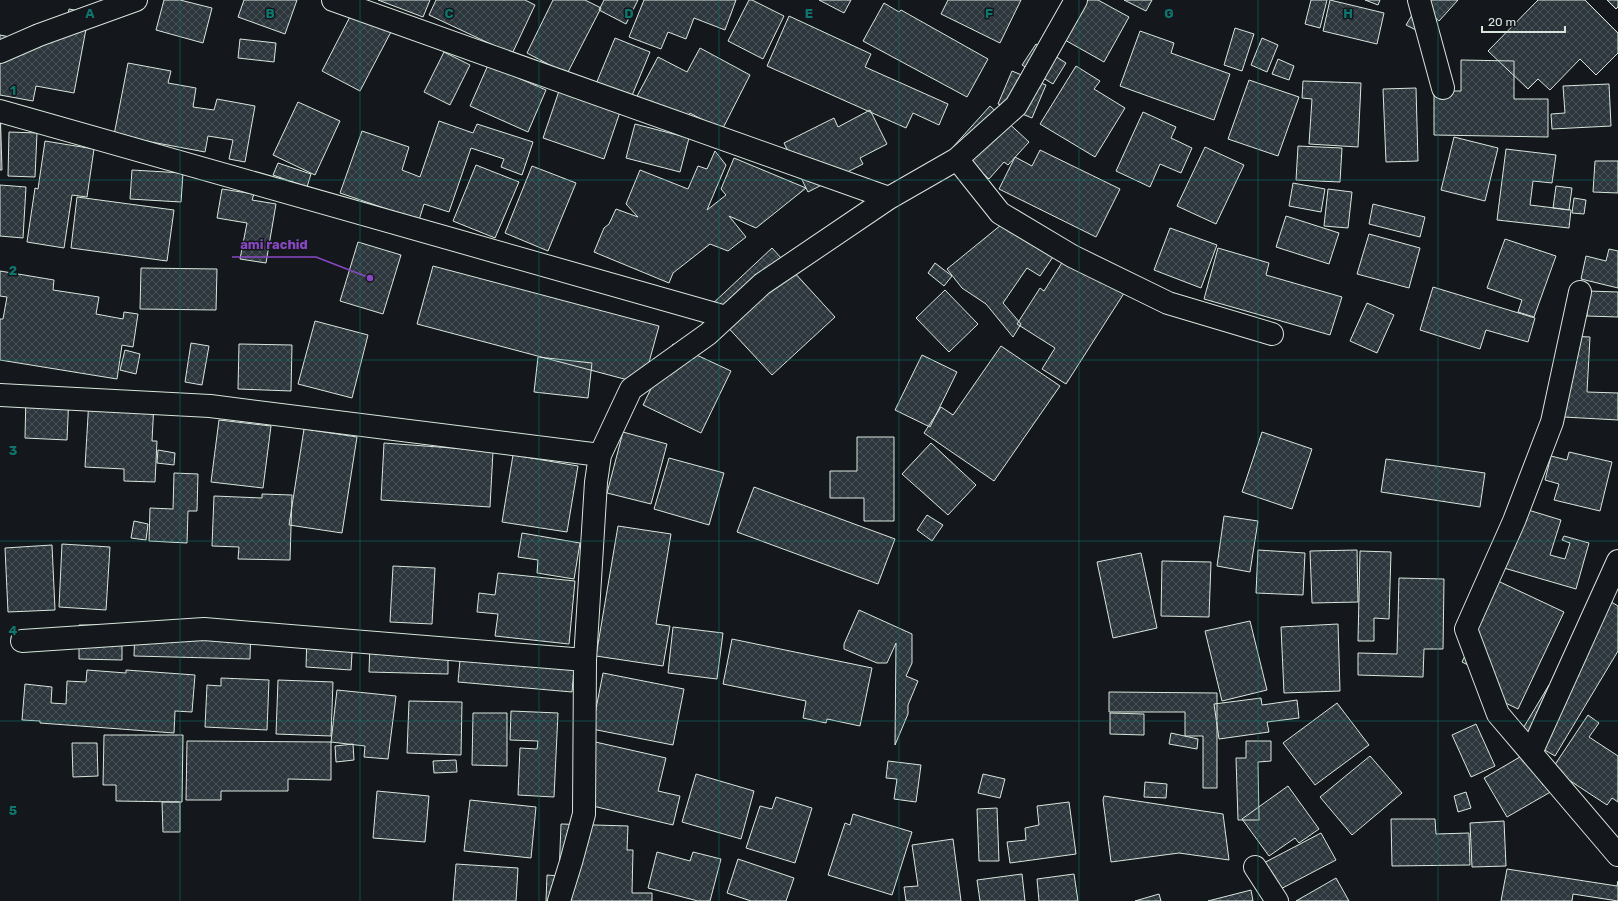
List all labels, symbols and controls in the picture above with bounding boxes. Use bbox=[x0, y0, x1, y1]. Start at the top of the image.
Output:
text: A bbox=[85, 6, 95, 21]
text: B bbox=[265, 6, 275, 21]
text: C bbox=[444, 6, 454, 21]
text: D bbox=[624, 6, 634, 21]
text: E bbox=[805, 6, 813, 21]
text: F bbox=[985, 6, 993, 21]
text: G bbox=[1164, 6, 1174, 21]
text: H bbox=[1343, 6, 1353, 21]
scale bar bbox=[1482, 8, 1565, 34]
text: 20 m bbox=[1488, 15, 1516, 29]
text: 1 bbox=[10, 83, 16, 98]
callout: ami rachid bbox=[232, 232, 316, 257]
text: ami rachid bbox=[240, 237, 308, 252]
text: 2 bbox=[9, 263, 17, 278]
text: 3 bbox=[9, 443, 18, 458]
text: 4 bbox=[9, 623, 18, 638]
text: 5 bbox=[9, 803, 17, 818]

